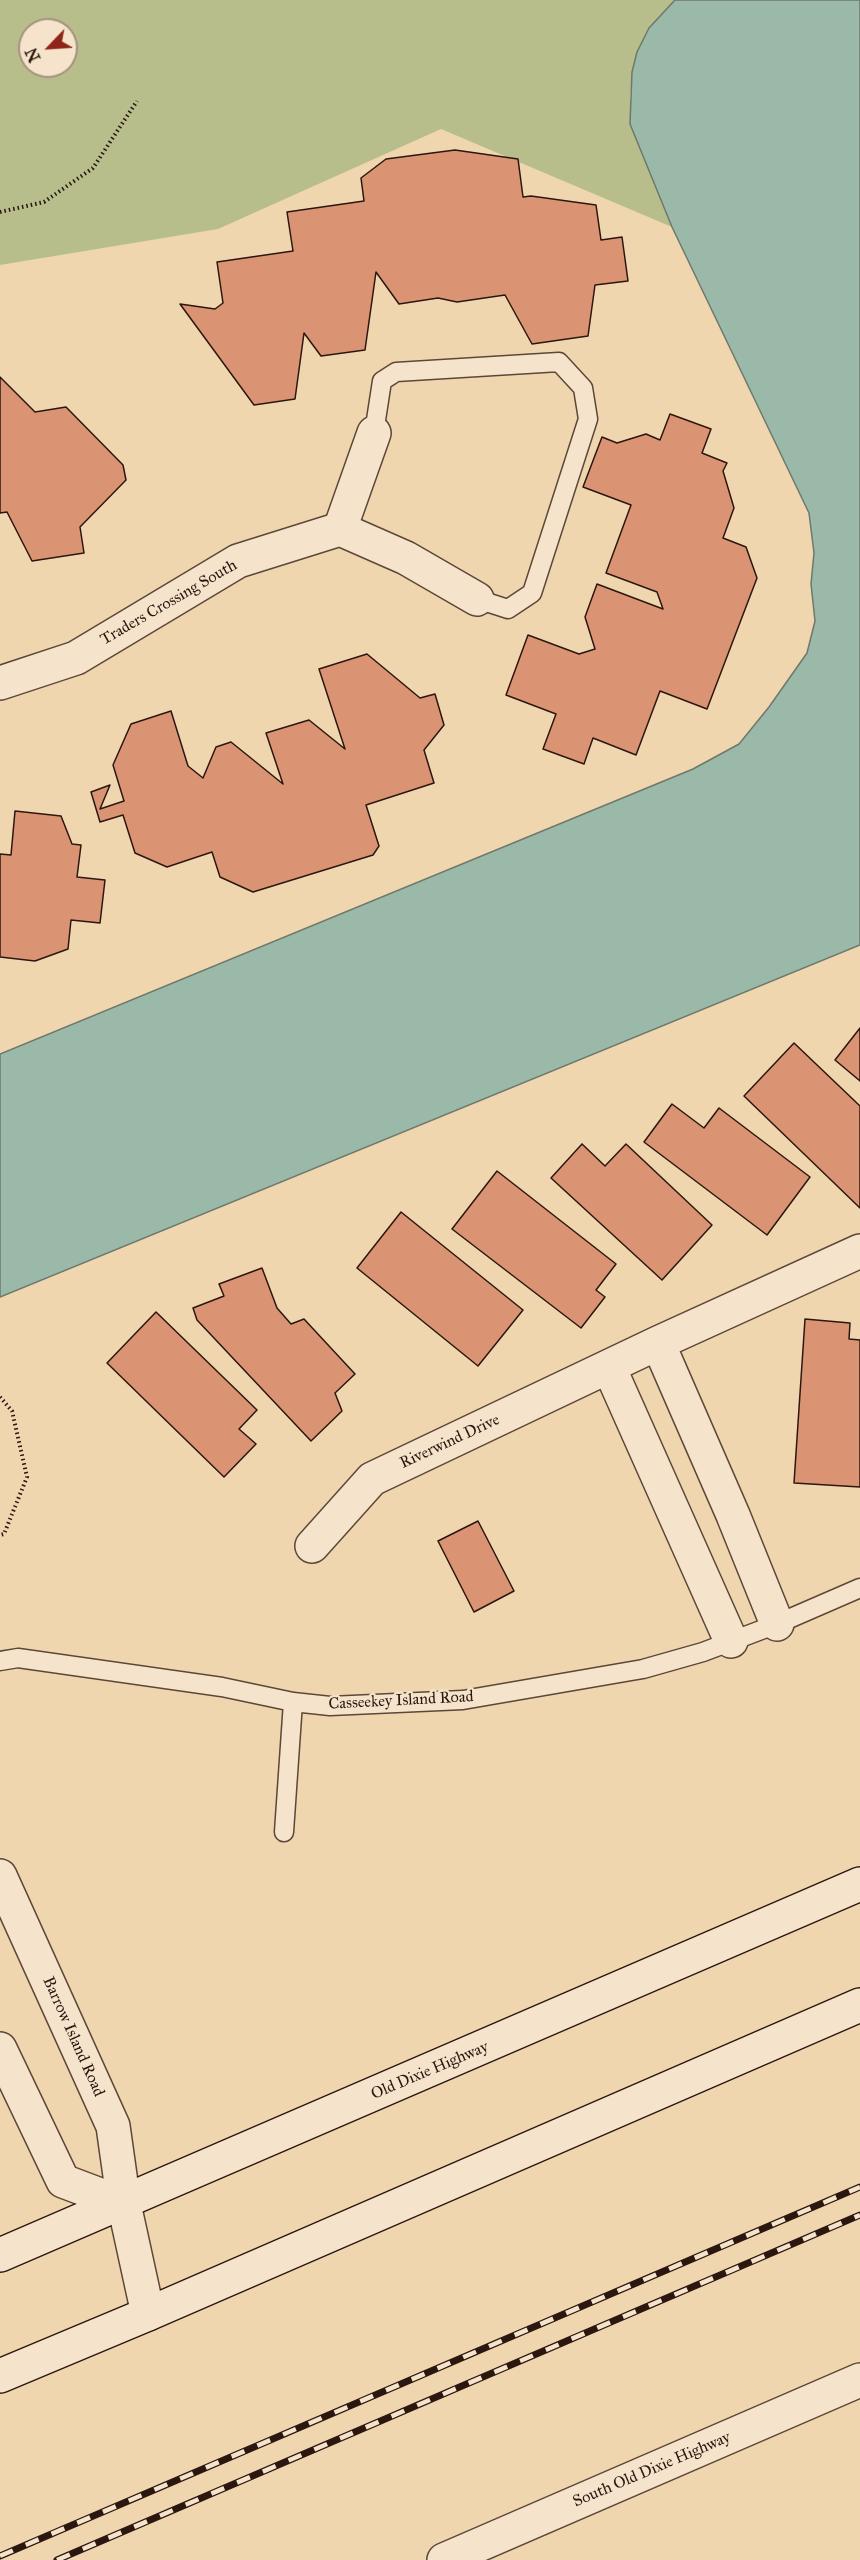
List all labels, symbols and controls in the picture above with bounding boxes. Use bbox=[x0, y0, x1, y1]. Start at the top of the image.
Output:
north arrow bbox=[18, 18, 78, 78]
text: N bbox=[22, 45, 45, 65]
street label: Traders Crossing South bbox=[97, 556, 241, 650]
street label: Riverwind Drive bbox=[397, 1411, 503, 1473]
street label: Casseekey Island Road bbox=[328, 1688, 474, 1714]
street label: Barrow Island Road bbox=[38, 1974, 108, 2100]
street label: Old Dixie Highway bbox=[369, 2038, 491, 2104]
street label: South Old Dixie Highway bbox=[570, 2428, 734, 2512]

